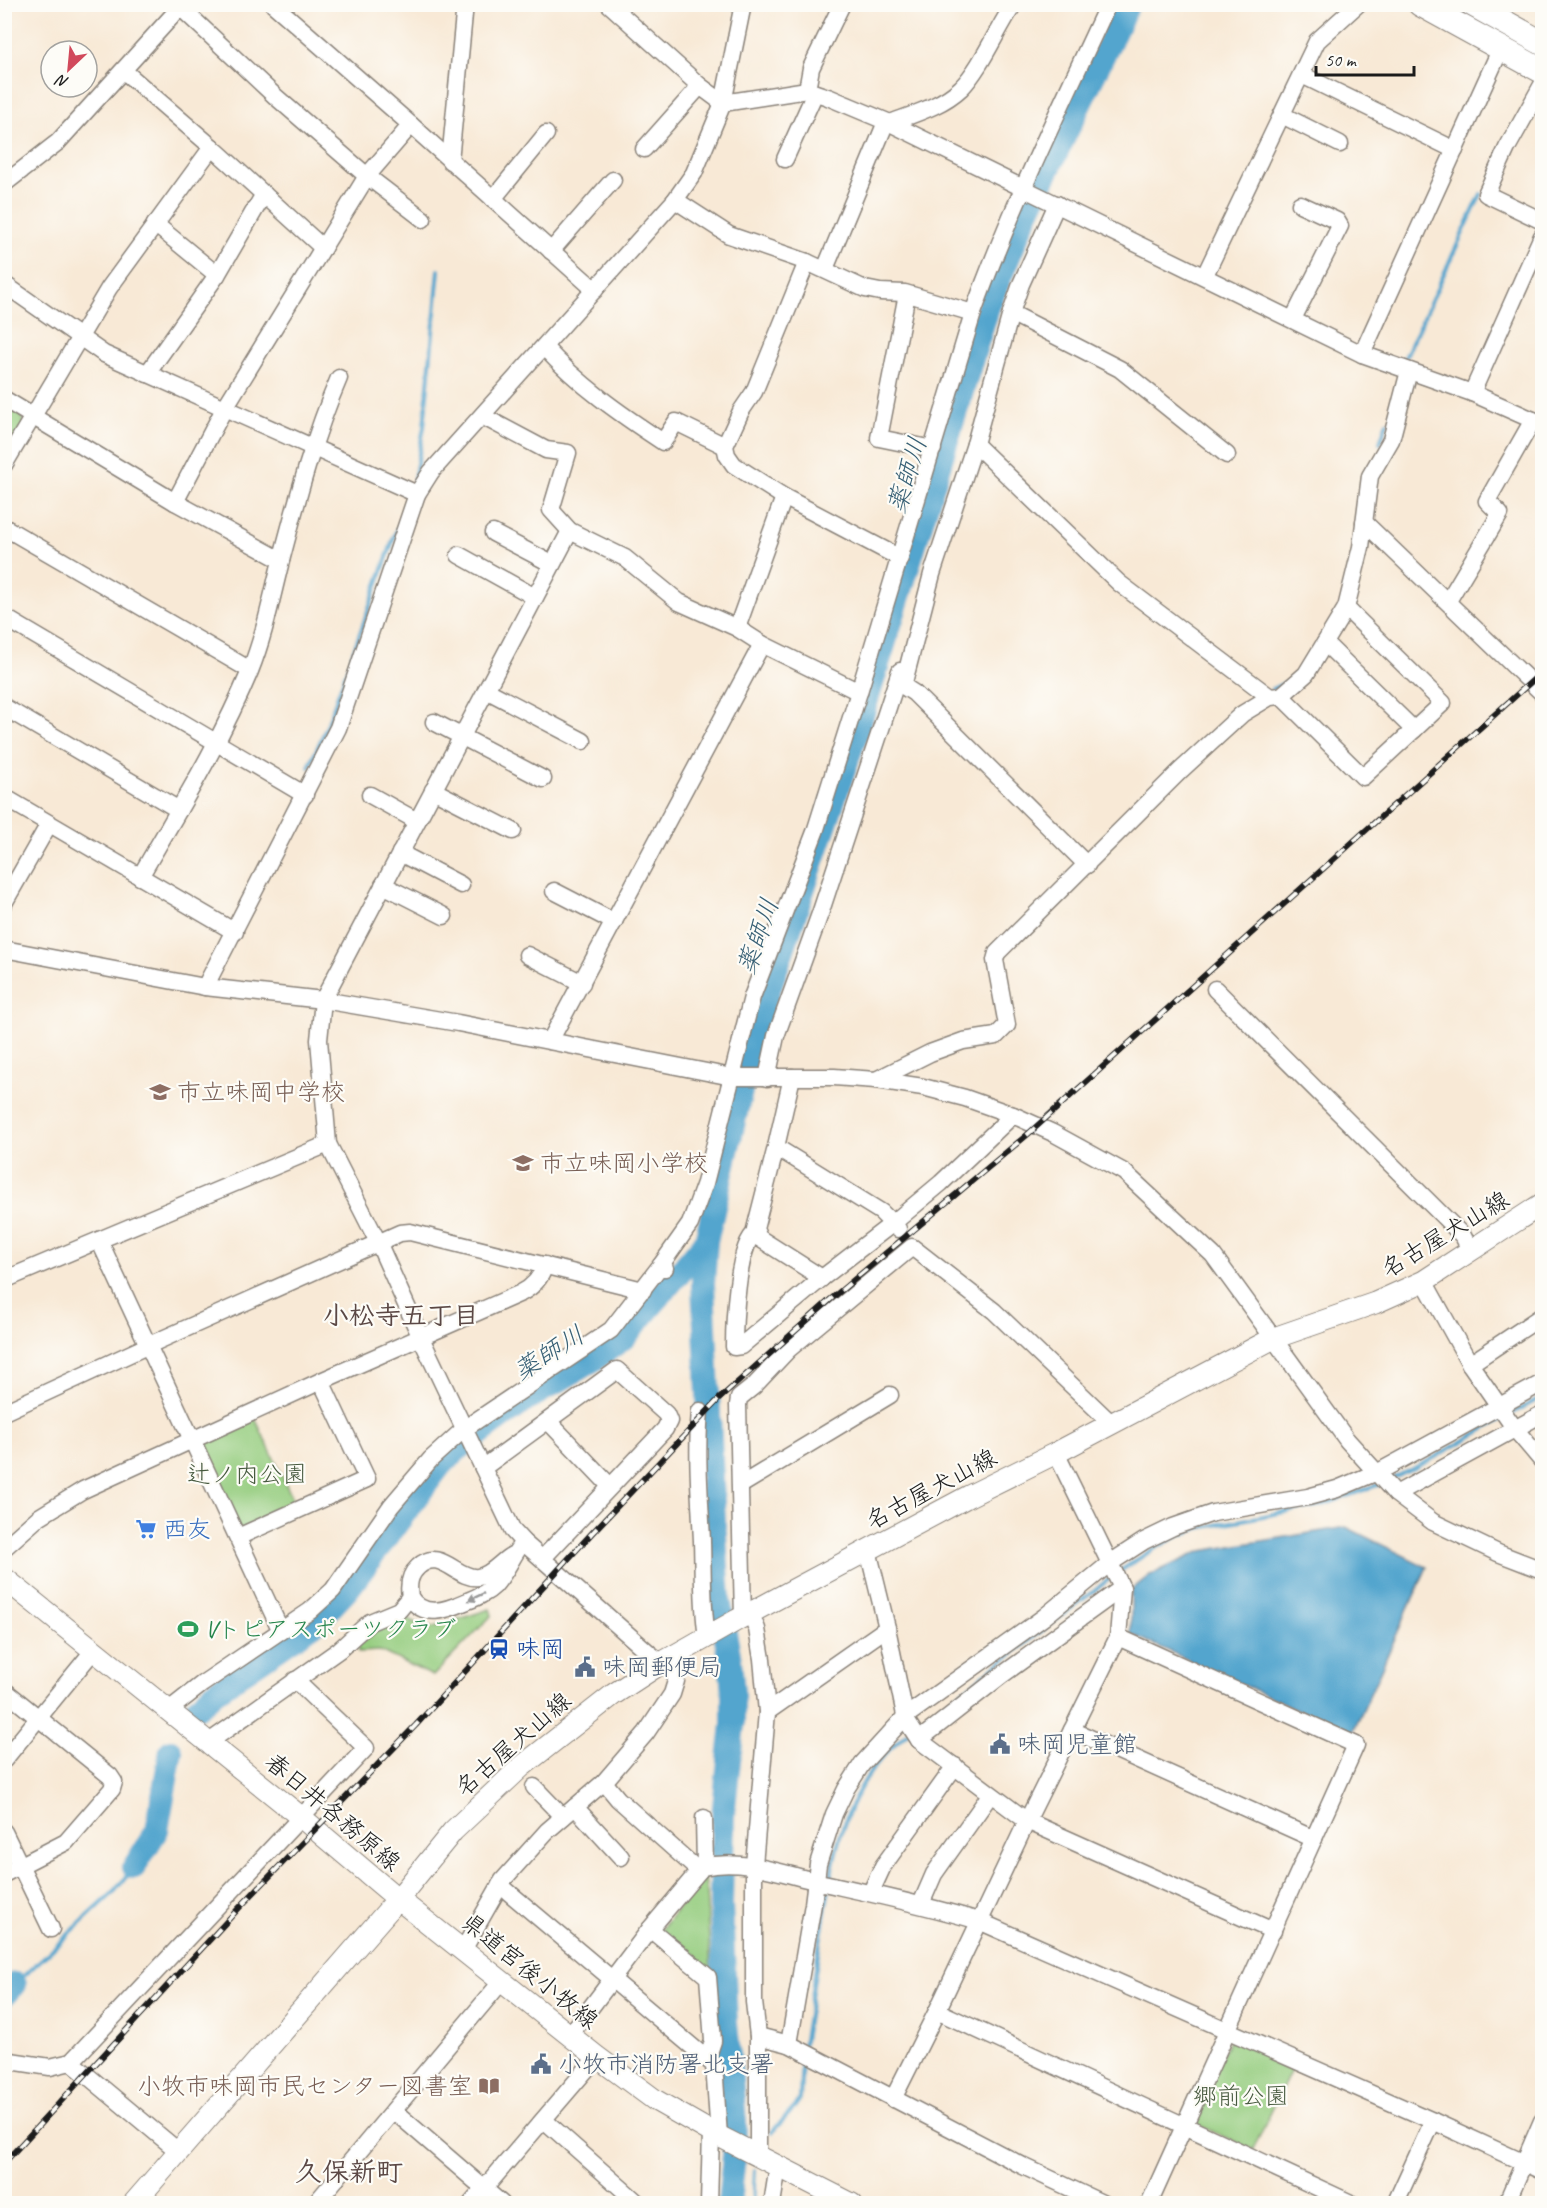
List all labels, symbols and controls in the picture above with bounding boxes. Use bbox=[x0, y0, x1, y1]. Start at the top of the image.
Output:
north arrow bbox=[39, 39, 99, 99]
scale bar bbox=[1316, 39, 1414, 77]
text: 50 m bbox=[1325, 49, 1358, 71]
text: N bbox=[51, 69, 72, 93]
water label: 薬師川 bbox=[880, 433, 934, 517]
water label: 薬師川 bbox=[730, 894, 786, 978]
place label: 市立味岡中学校 bbox=[177, 1077, 345, 1107]
school or university icon: 市立味岡中学校 bbox=[148, 1080, 172, 1104]
place label: 市立味岡小学校 bbox=[540, 1148, 708, 1178]
school or university icon: 市立味岡小学校 bbox=[511, 1151, 535, 1175]
street label: 名古屋犬山線 bbox=[1376, 1184, 1514, 1284]
district label: 小松寺五丁目 bbox=[323, 1299, 479, 1332]
water label: 薬師川 bbox=[507, 1318, 591, 1388]
street label: 名古屋犬山線 bbox=[860, 1442, 1002, 1536]
park label: 辻ノ内公園 bbox=[187, 1459, 307, 1489]
place label: 西友 bbox=[163, 1514, 211, 1544]
supermarket icon: 西友 bbox=[134, 1517, 158, 1541]
one-way arrow bbox=[468, 1592, 485, 1601]
place label: Vトピアスポーツクラブ bbox=[205, 1614, 456, 1644]
sports icon: Vトピアスポーツクラブ bbox=[176, 1617, 200, 1641]
place label: 味岡 bbox=[516, 1634, 564, 1664]
station icon: 味岡 bbox=[487, 1637, 511, 1661]
place label: 味岡郵便局 bbox=[602, 1652, 722, 1682]
public building icon: 味岡郵便局 bbox=[573, 1655, 597, 1679]
street label: 名古屋犬山線 bbox=[449, 1685, 577, 1803]
place label: 味岡児童館 bbox=[1017, 1729, 1137, 1759]
public building icon: 味岡児童館 bbox=[988, 1732, 1012, 1756]
street label: 春日井各務原線 bbox=[259, 1747, 407, 1877]
street label: 県道宮後小牧線 bbox=[455, 1906, 605, 2036]
place label: 小牧市消防署北支署 bbox=[558, 2049, 774, 2079]
public building icon: 小牧市消防署北支署 bbox=[529, 2052, 553, 2076]
place label: 小牧市味岡市民センター図書室 bbox=[137, 2071, 472, 2101]
library icon: 小牧市味岡市民センター図書室 bbox=[477, 2074, 501, 2098]
park label: 郷前公園 bbox=[1193, 2081, 1289, 2111]
district label: 久保新町 bbox=[295, 2155, 403, 2189]

